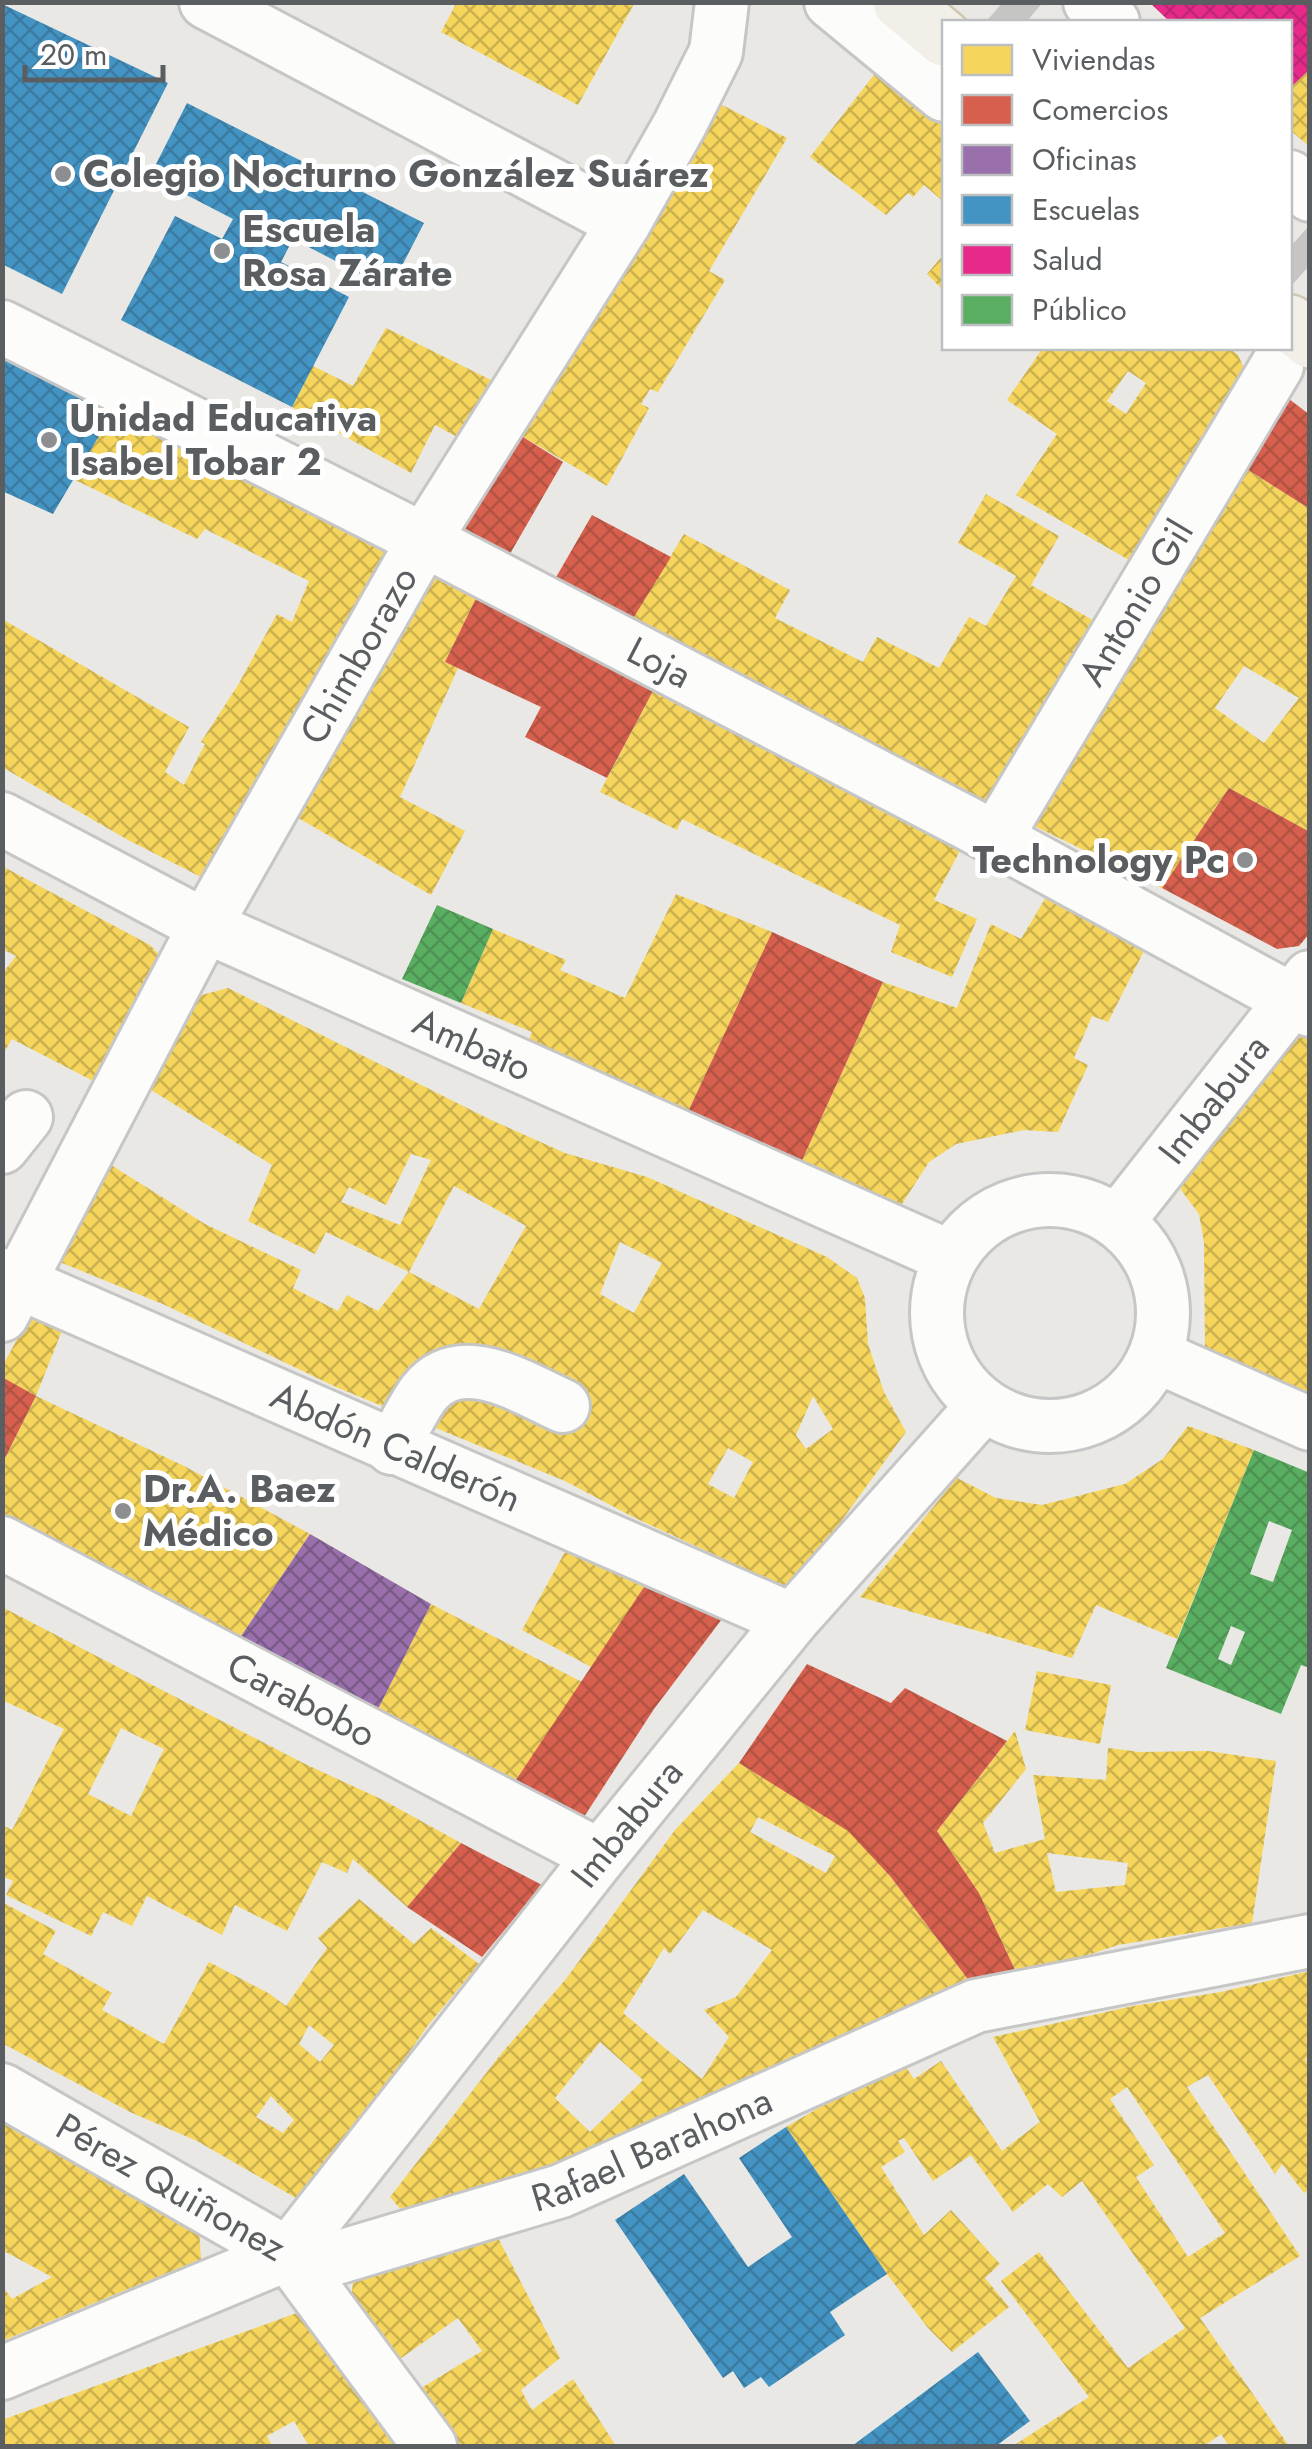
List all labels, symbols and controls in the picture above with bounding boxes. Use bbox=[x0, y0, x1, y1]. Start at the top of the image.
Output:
scale bar bbox=[25, 20, 162, 82]
legend bbox=[942, 20, 1292, 350]
text: 20 m bbox=[40, 33, 107, 76]
text: Viviendas bbox=[1032, 38, 1155, 81]
text: Comercios bbox=[1032, 88, 1168, 131]
text: Oficinas bbox=[1032, 138, 1137, 181]
place label: Colegio Nocturno González Suárez bbox=[83, 146, 709, 201]
marker: Colegio Nocturno González Suárez bbox=[52, 163, 74, 185]
text: Escuelas bbox=[1032, 188, 1140, 231]
place label: Escuela Rosa Zárate bbox=[242, 201, 452, 300]
text: Salud bbox=[1032, 238, 1103, 281]
marker: Escuela Rosa Zárate bbox=[211, 240, 233, 262]
text: Público bbox=[1032, 288, 1127, 331]
place label: Unidad Educativa Isabel Tobar 2 bbox=[69, 390, 377, 489]
marker: Unidad Educativa Isabel Tobar 2 bbox=[38, 429, 60, 451]
street label: Antonio Gil bbox=[1064, 509, 1206, 696]
street label: Chimborazo bbox=[286, 556, 431, 754]
street label: Loja bbox=[618, 623, 701, 702]
place label: Technology Pc bbox=[973, 832, 1225, 887]
marker: Technology Pc bbox=[1234, 849, 1256, 871]
street label: Ambato bbox=[404, 994, 541, 1095]
street label: Imbabura bbox=[1145, 1022, 1282, 1176]
street label: Abdón Calderón bbox=[262, 1368, 530, 1525]
place label: Dr.A. Baez Médico bbox=[143, 1461, 336, 1560]
marker: Dr.A. Baez Médico bbox=[112, 1500, 134, 1522]
street label: Carabobo bbox=[218, 1638, 386, 1761]
street label: Imbabura bbox=[557, 1747, 696, 1899]
street label: Rafael Barahona bbox=[524, 2072, 781, 2225]
street label: Pérez Quiñonez bbox=[46, 2099, 296, 2274]

